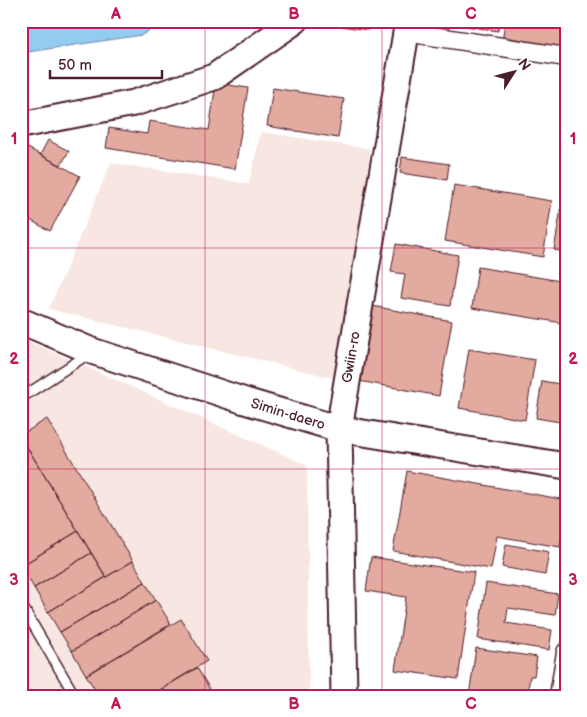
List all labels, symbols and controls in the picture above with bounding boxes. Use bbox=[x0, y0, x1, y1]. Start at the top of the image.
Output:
text: A bbox=[110, 5, 121, 24]
text: B bbox=[288, 5, 300, 24]
text: C bbox=[465, 5, 477, 24]
scale bar bbox=[50, 48, 162, 80]
north arrow bbox=[490, 48, 540, 98]
text: N bbox=[514, 55, 534, 74]
text: 50 m bbox=[58, 56, 92, 75]
text: 1 bbox=[11, 130, 17, 149]
text: 1 bbox=[570, 130, 576, 149]
street label: Gwiin-ro bbox=[338, 330, 364, 384]
text: 2 bbox=[9, 350, 19, 369]
text: 2 bbox=[568, 350, 578, 369]
street label: Simin-daero bbox=[249, 395, 327, 433]
text: 3 bbox=[9, 571, 19, 590]
text: 3 bbox=[568, 571, 578, 590]
text: A bbox=[110, 695, 121, 714]
text: B bbox=[288, 695, 300, 714]
text: C bbox=[465, 695, 477, 714]

